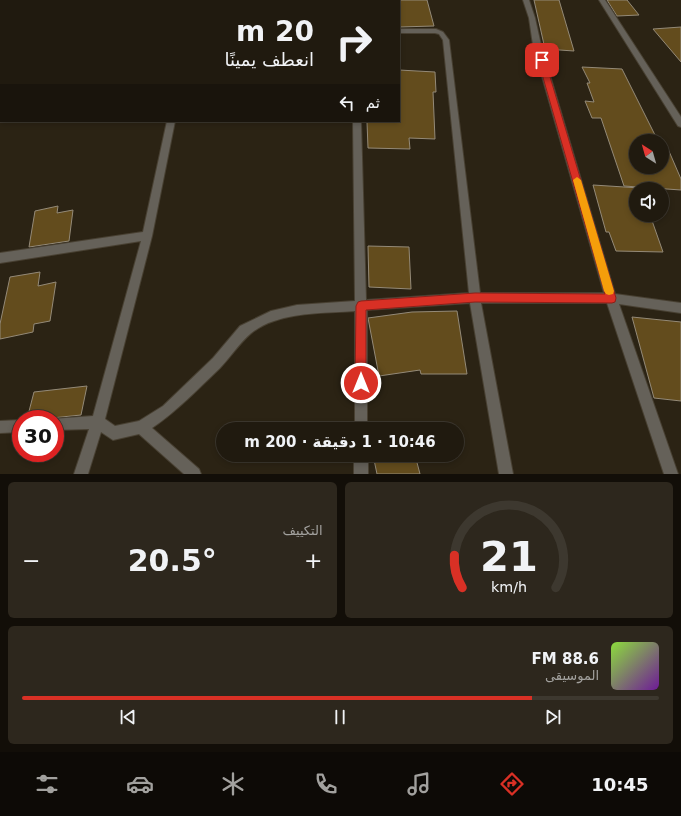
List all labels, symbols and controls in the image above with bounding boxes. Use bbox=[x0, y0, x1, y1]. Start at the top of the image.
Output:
text: 20 m bbox=[236, 15, 314, 48]
icon: right bbox=[328, 16, 380, 68]
pin bbox=[525, 43, 559, 77]
text: انعطف يمينًا bbox=[224, 49, 314, 70]
icon: arrive bbox=[531, 49, 553, 71]
icon: left bbox=[336, 92, 358, 114]
text: ثم bbox=[366, 94, 380, 112]
north arrow bbox=[629, 134, 669, 174]
map controls bbox=[629, 134, 669, 222]
button: sound bbox=[629, 182, 669, 222]
position arrow bbox=[340, 362, 382, 404]
speed limit sign: 30 bbox=[12, 410, 64, 462]
text: 10:46 · 1 دقيقة · 200 m bbox=[244, 433, 436, 451]
text: التكييف bbox=[283, 523, 323, 538]
text: 21 bbox=[480, 532, 538, 581]
text: 20.5° bbox=[128, 543, 217, 578]
text: − bbox=[22, 548, 40, 573]
text: + bbox=[304, 548, 323, 573]
text: km/h bbox=[491, 579, 527, 595]
text: 88.6 FM bbox=[532, 650, 599, 668]
text: الموسيقى bbox=[545, 668, 599, 683]
icon: previous bbox=[117, 706, 139, 728]
icon: pause bbox=[329, 706, 351, 728]
icon: next bbox=[542, 706, 564, 728]
icon: filters bbox=[33, 770, 61, 798]
icon: car bbox=[126, 770, 154, 798]
icon: climate bbox=[219, 770, 247, 798]
icon: phone bbox=[312, 770, 340, 798]
icon: music bbox=[405, 770, 433, 798]
icon: directions bbox=[498, 770, 526, 798]
text: 10:45 bbox=[591, 774, 648, 795]

